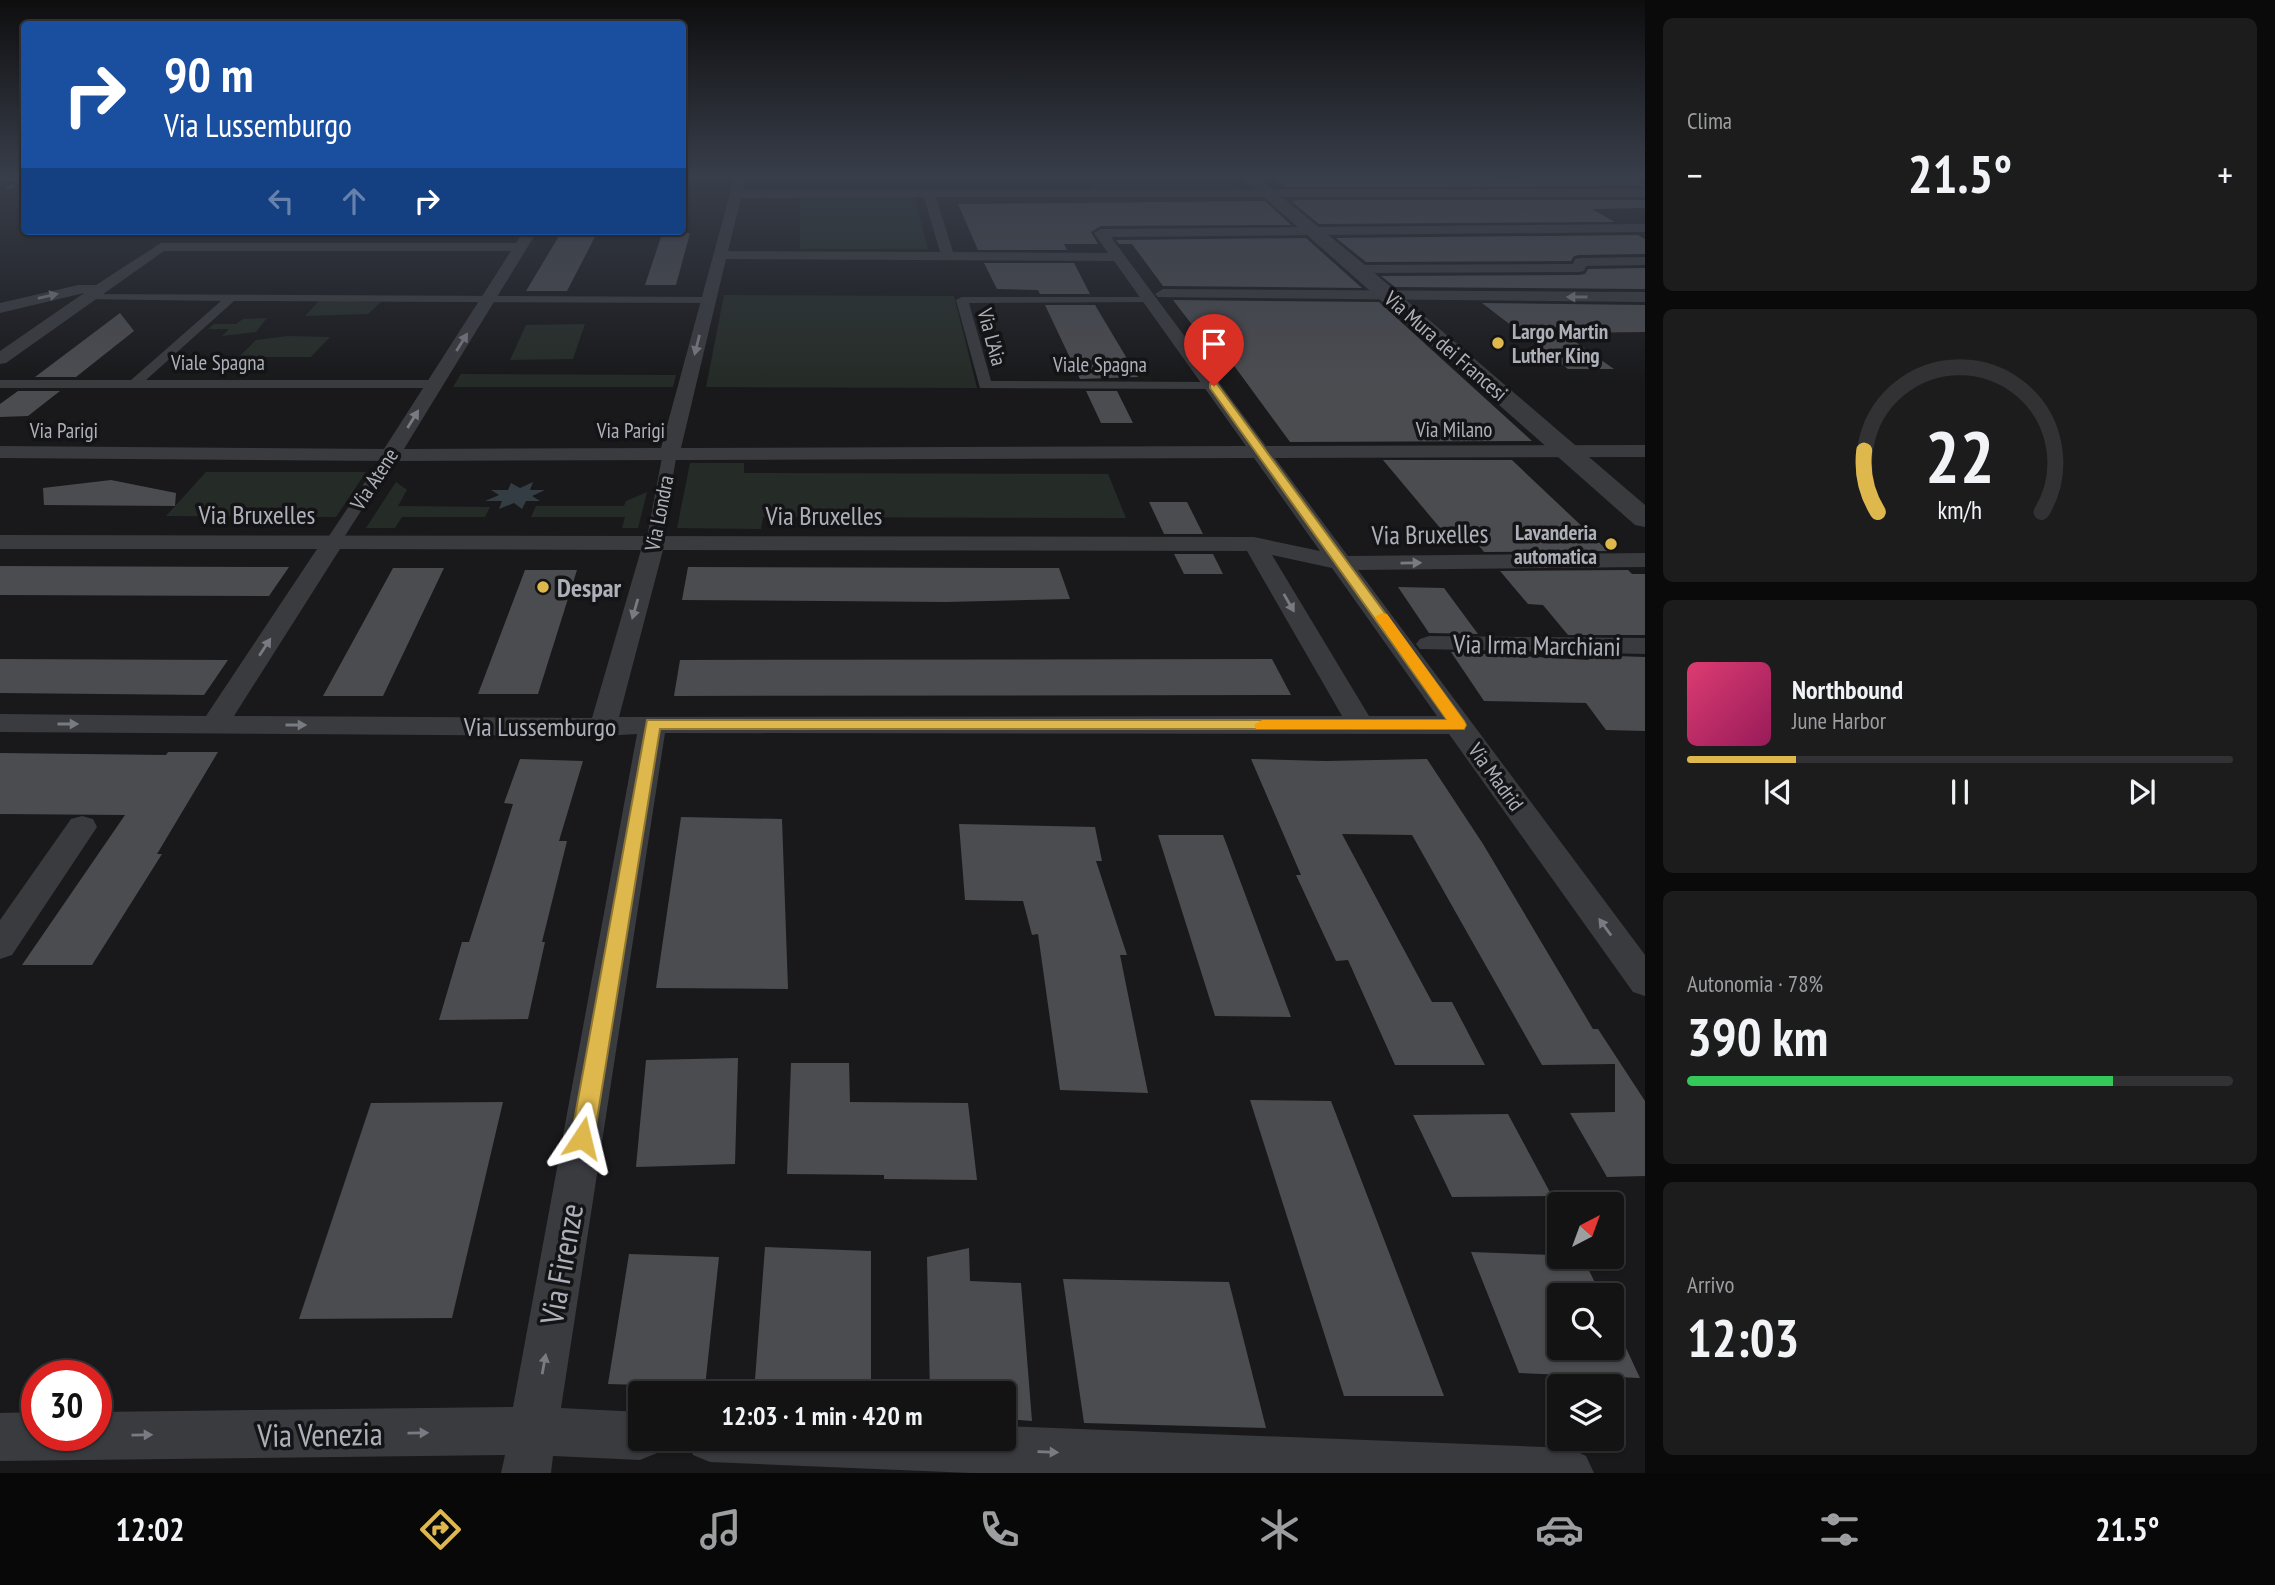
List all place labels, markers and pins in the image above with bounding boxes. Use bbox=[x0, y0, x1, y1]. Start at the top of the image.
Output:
pin bbox=[1184, 314, 1244, 386]
place label: Largo Martin Luther King bbox=[1512, 318, 1608, 369]
marker: Largo Martin Luther King bbox=[1490, 335, 1506, 351]
place label: Lavanderia automatica bbox=[1514, 519, 1597, 570]
marker: Lavanderia automatica bbox=[1603, 536, 1619, 552]
place label: Despar bbox=[557, 571, 621, 604]
marker: Despar bbox=[535, 579, 551, 595]

